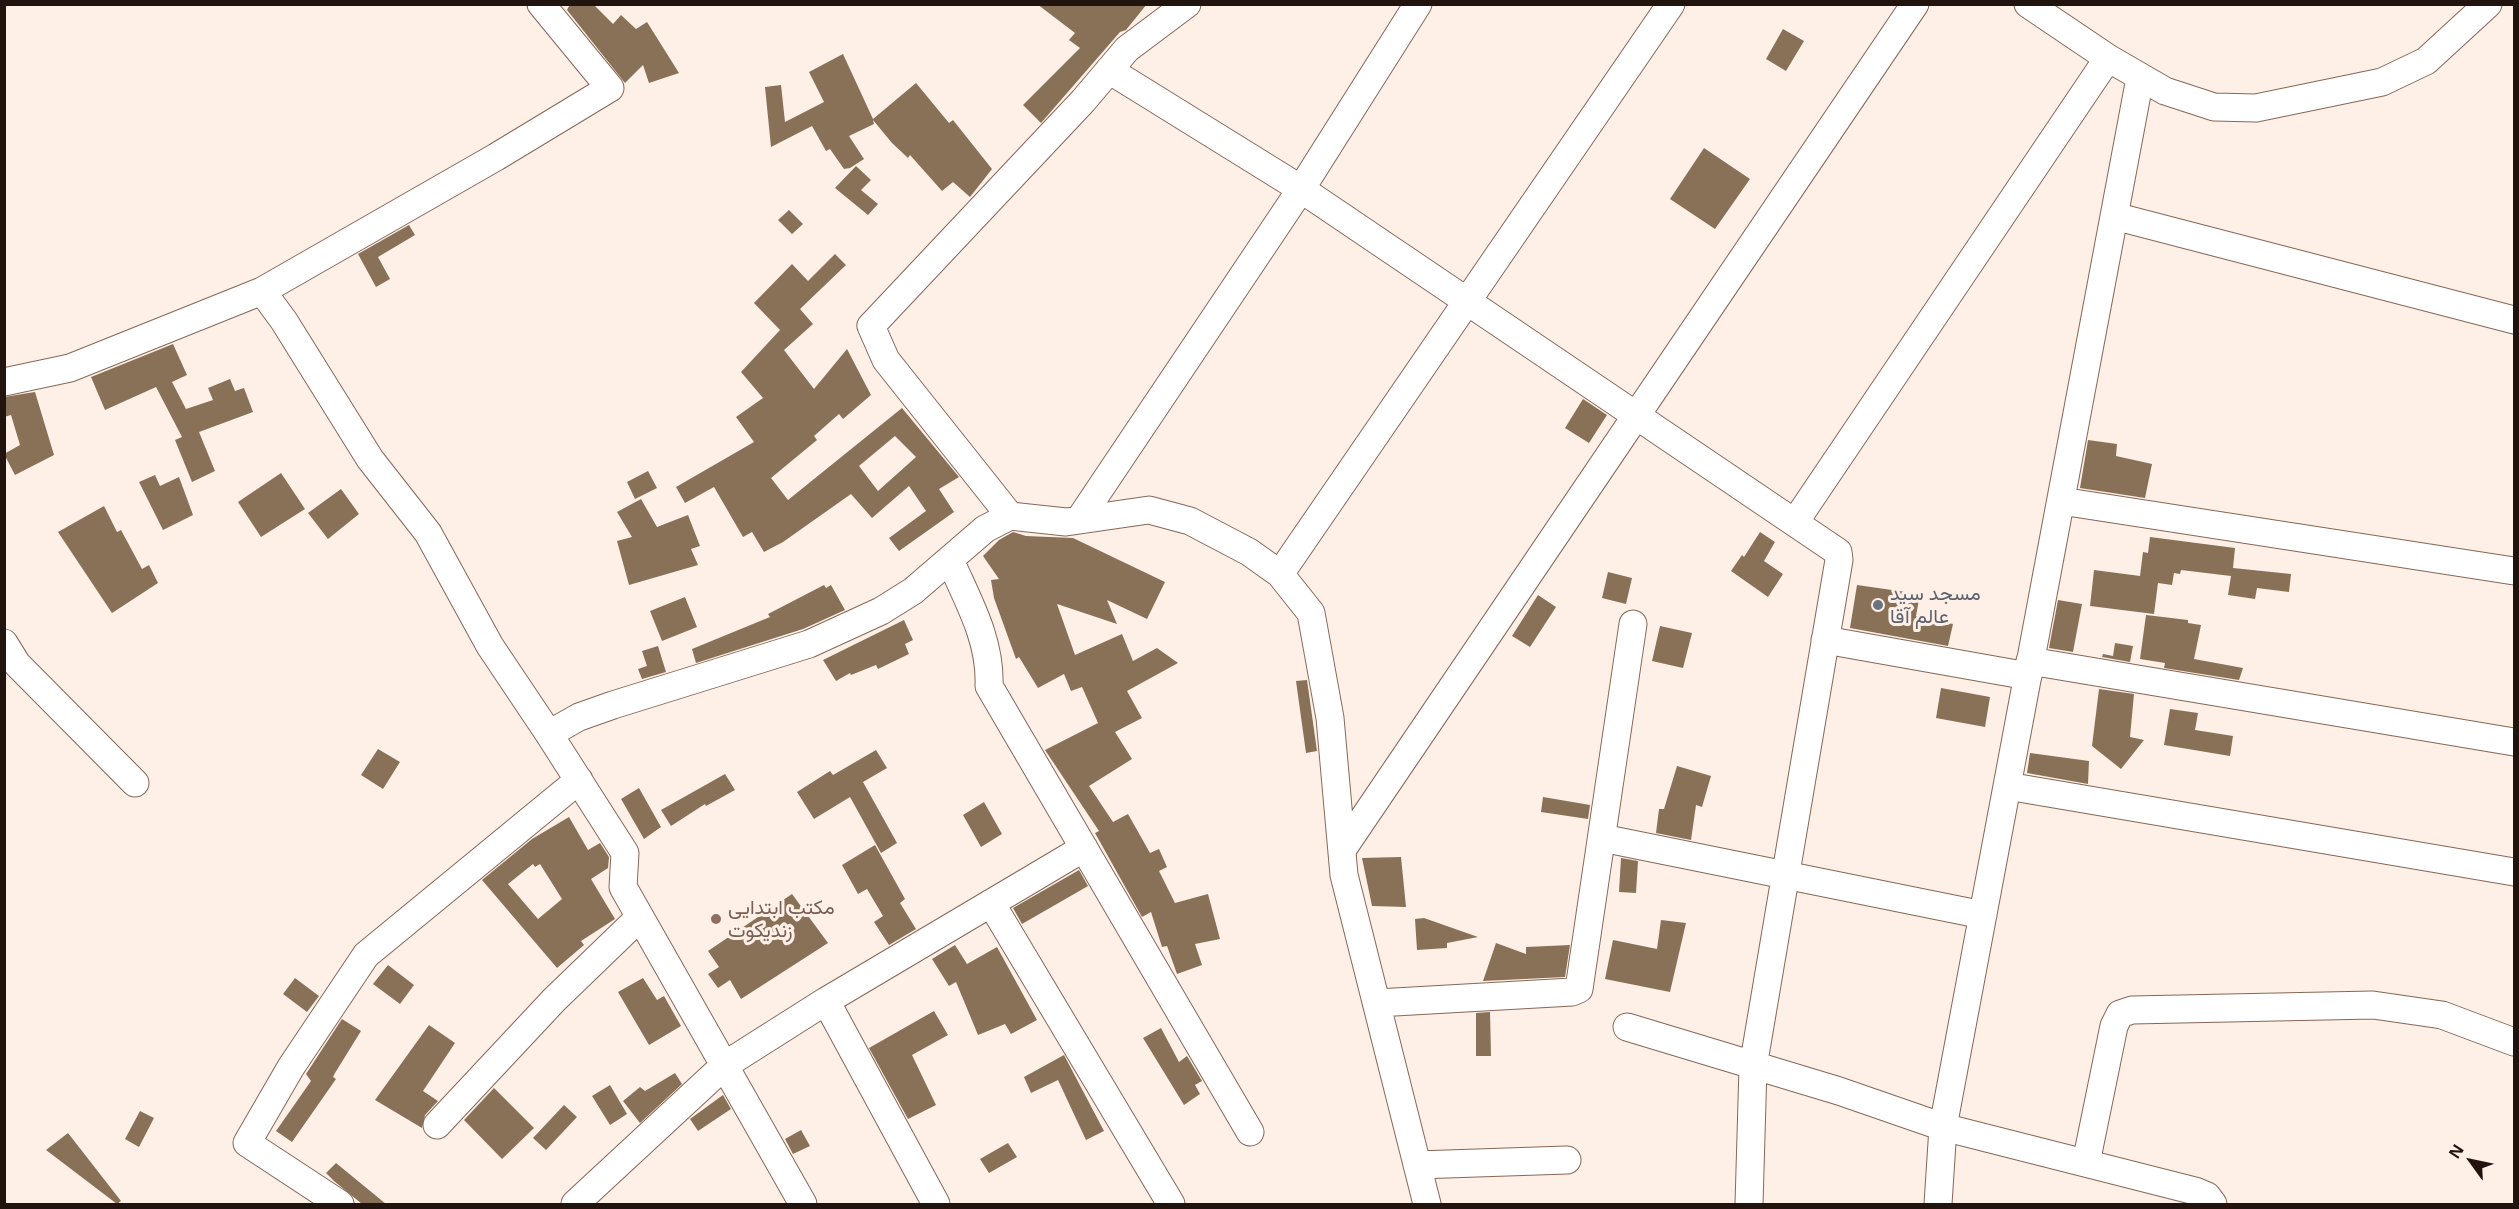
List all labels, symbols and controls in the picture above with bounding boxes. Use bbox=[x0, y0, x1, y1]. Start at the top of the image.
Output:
place label: مسجد سید عالم آقا bbox=[1890, 582, 1981, 629]
marker: مسجد سید عالم آقا bbox=[1871, 598, 1885, 612]
place label: مکتب ابتدایی زندیکوت bbox=[728, 896, 835, 943]
marker: مکتب ابتدایی زندیکوت bbox=[709, 912, 723, 926]
north arrow bbox=[2441, 1131, 2501, 1191]
text: N bbox=[2443, 1140, 2469, 1163]

